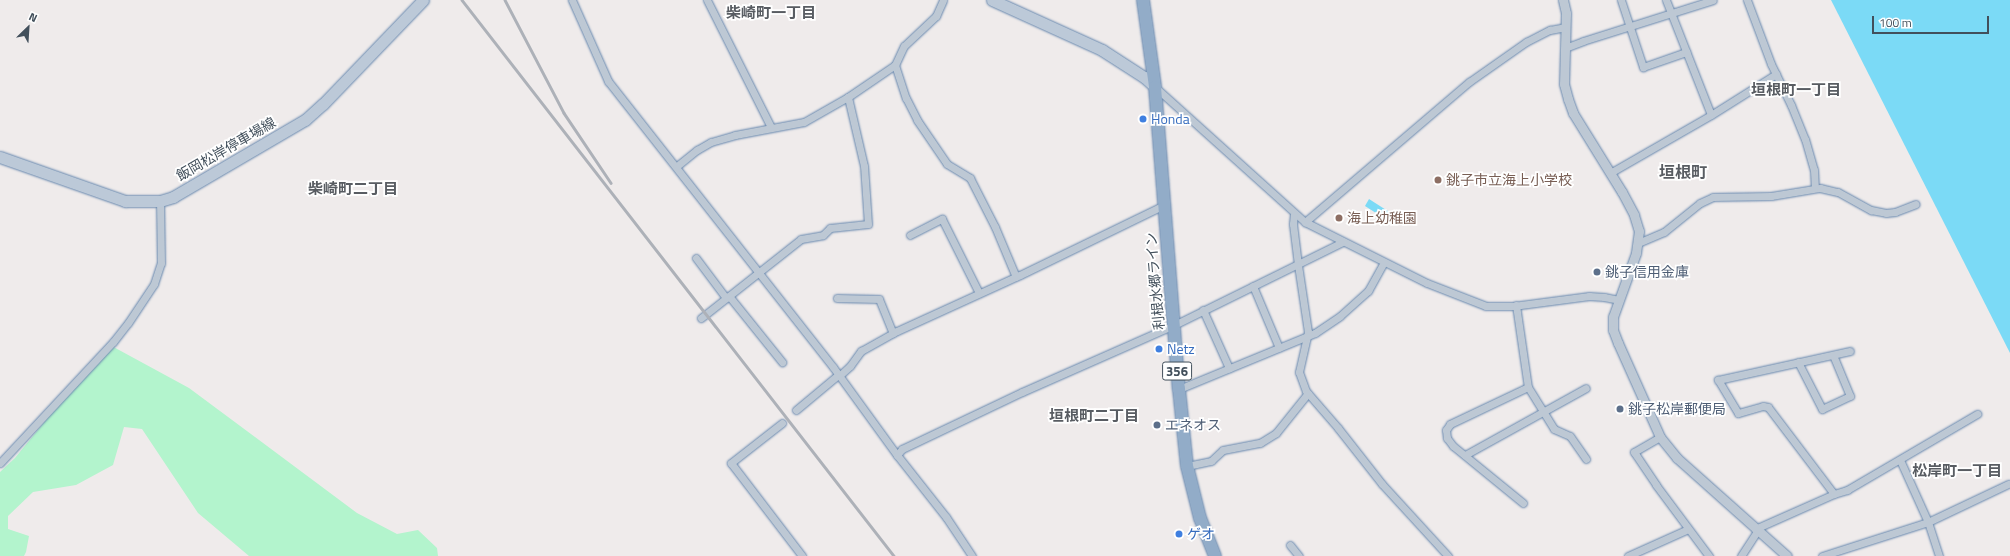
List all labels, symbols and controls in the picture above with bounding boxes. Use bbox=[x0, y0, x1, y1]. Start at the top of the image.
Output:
district label: 柴崎町一丁目 bbox=[726, 4, 816, 22]
north arrow bbox=[8, 8, 48, 48]
text: N bbox=[26, 8, 40, 26]
scale bar bbox=[1874, 8, 1991, 34]
text: 100 m bbox=[1879, 13, 1912, 32]
district label: 垣根町一丁目 bbox=[1751, 81, 1841, 99]
place label: Honda bbox=[1151, 111, 1190, 127]
street label: 飯岡松岸停車場線 bbox=[173, 114, 279, 184]
marker: Honda bbox=[1138, 114, 1148, 124]
district label: 垣根町 bbox=[1659, 162, 1707, 182]
place label: 銚子市立海上小学校 bbox=[1446, 172, 1572, 188]
marker: 銚子市立海上小学校 bbox=[1433, 175, 1443, 185]
district label: 柴崎町二丁目 bbox=[308, 180, 398, 198]
place label: 海上幼稚園 bbox=[1347, 210, 1417, 226]
marker: 海上幼稚園 bbox=[1334, 213, 1344, 223]
street label: 利根水郷ライン bbox=[1142, 231, 1168, 331]
place label: 銚子信用金庫 bbox=[1605, 264, 1689, 280]
marker: 銚子信用金庫 bbox=[1592, 267, 1602, 277]
place label: Netz bbox=[1167, 341, 1195, 357]
marker: Netz bbox=[1154, 344, 1164, 354]
road number: 356 bbox=[1162, 360, 1192, 382]
place label: 銚子松岸郵便局 bbox=[1628, 401, 1726, 417]
marker: 銚子松岸郵便局 bbox=[1615, 404, 1625, 414]
district label: 垣根町二丁目 bbox=[1049, 407, 1139, 425]
place label: エネオス bbox=[1165, 417, 1221, 433]
marker: エネオス bbox=[1152, 420, 1162, 430]
district label: 松岸町一丁目 bbox=[1912, 462, 2002, 480]
place label: ゲオ bbox=[1187, 526, 1215, 542]
marker: ゲオ bbox=[1174, 529, 1184, 539]

